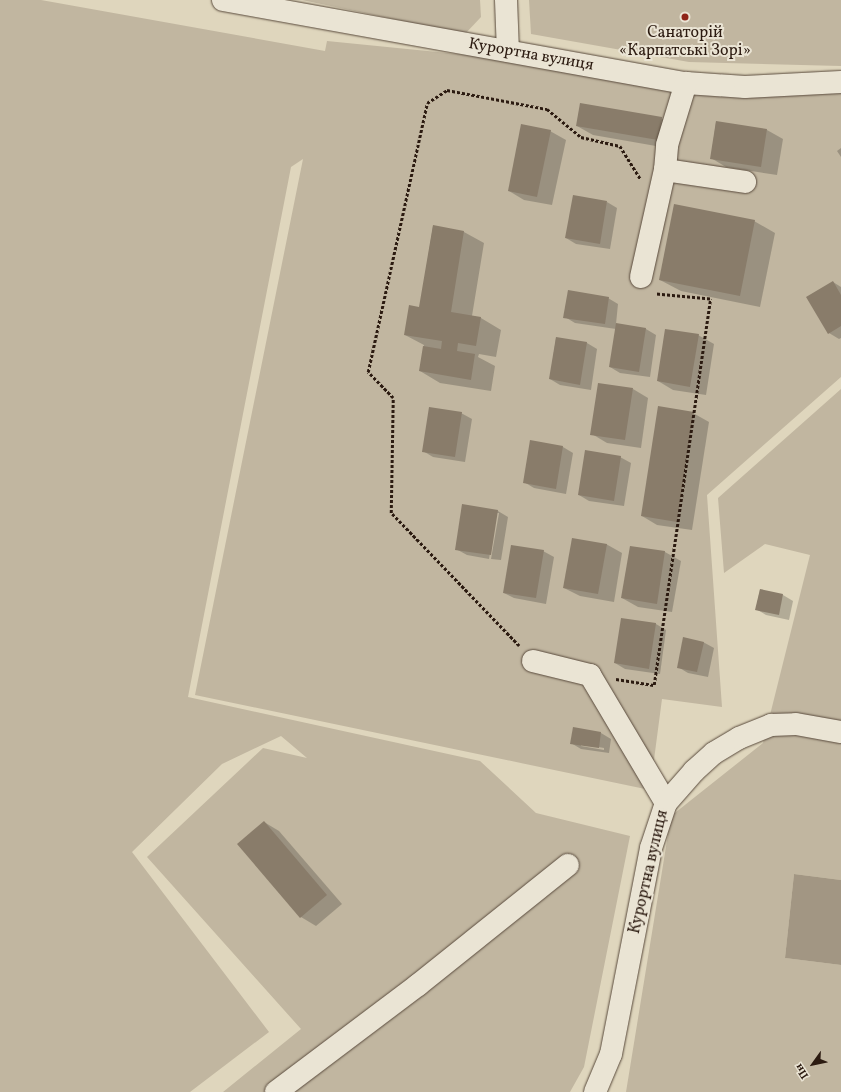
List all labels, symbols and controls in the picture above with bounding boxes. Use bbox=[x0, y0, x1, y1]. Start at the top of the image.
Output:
marker: Санаторій «Карпатські Зорі» bbox=[680, 12, 690, 22]
place label: Санаторій «Карпатські Зорі» bbox=[619, 23, 751, 61]
street label: Курортна вулиця bbox=[467, 35, 595, 75]
street label: Курортна вулиця bbox=[625, 808, 673, 936]
north arrow bbox=[793, 1044, 833, 1084]
text: Пн bbox=[792, 1060, 813, 1081]

